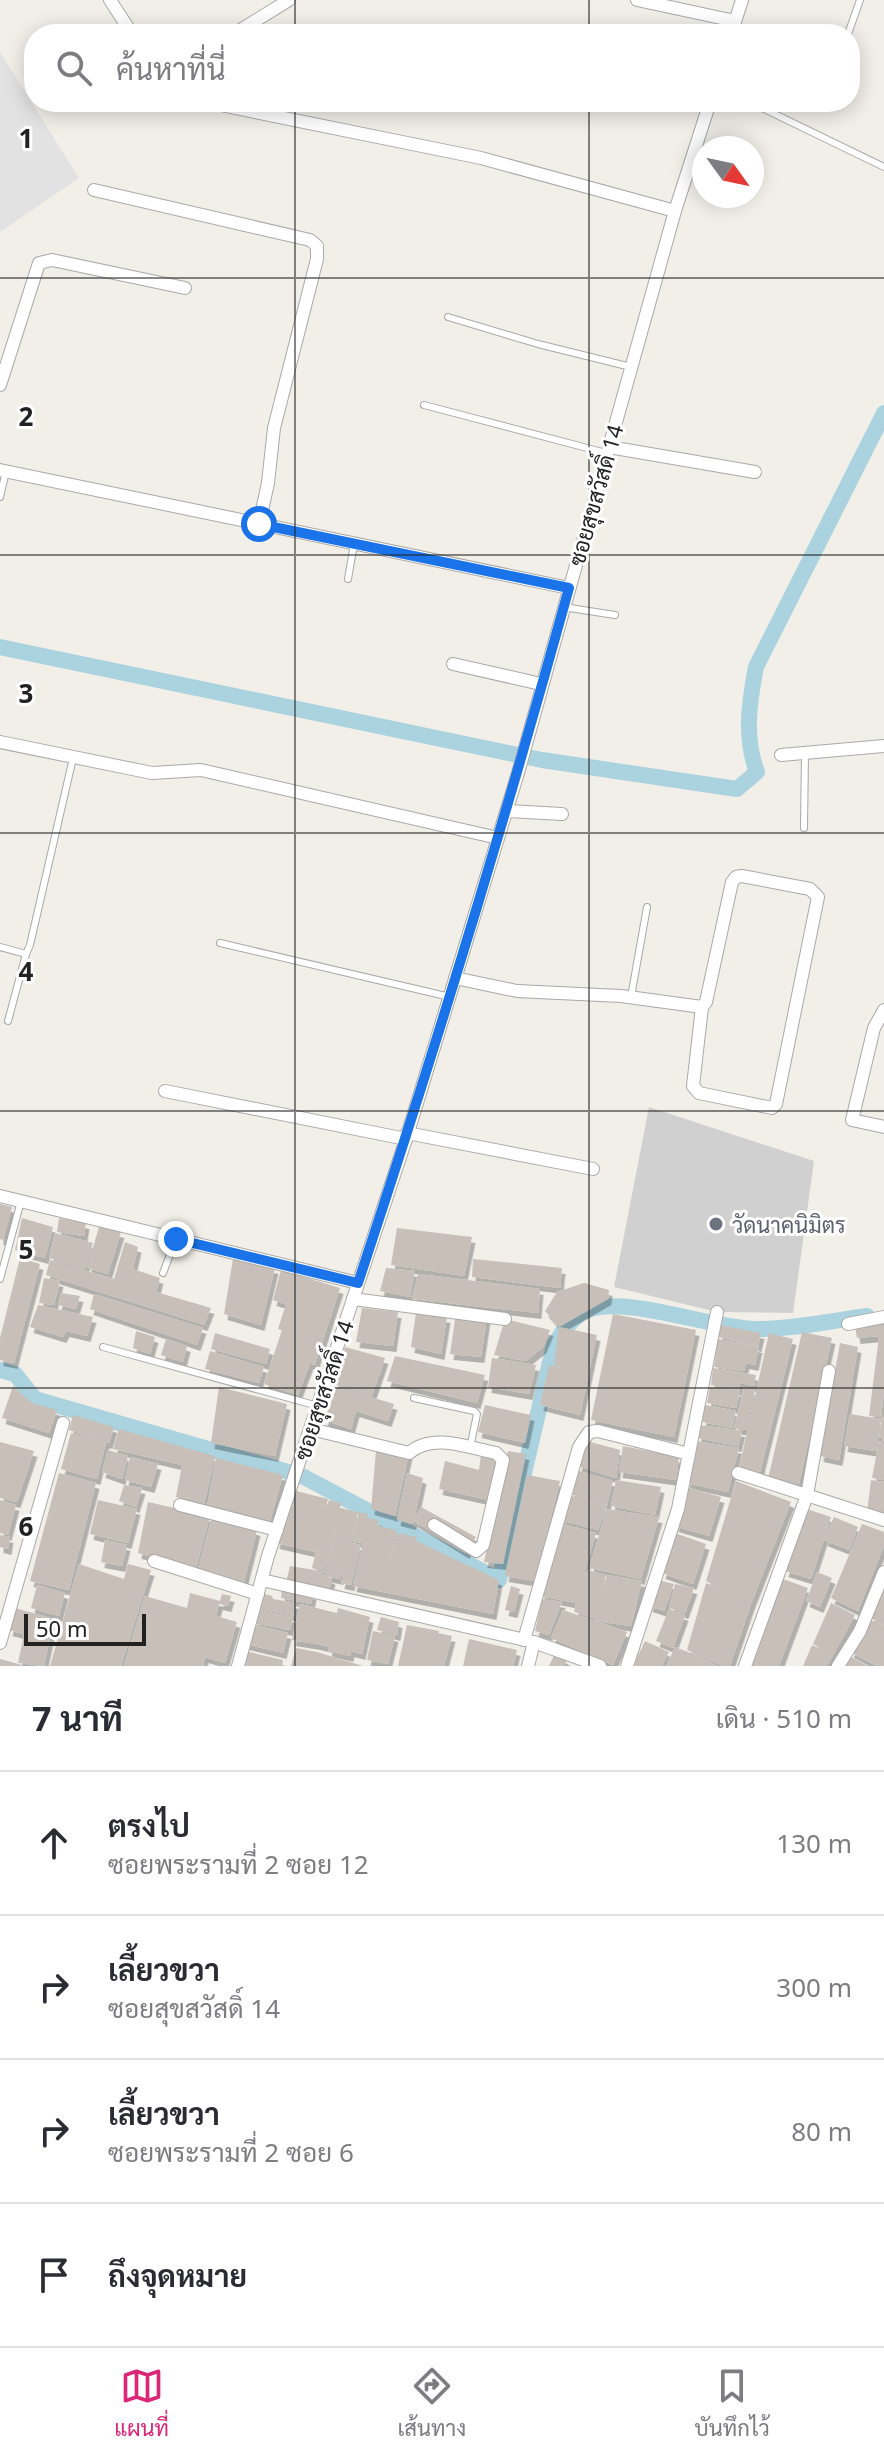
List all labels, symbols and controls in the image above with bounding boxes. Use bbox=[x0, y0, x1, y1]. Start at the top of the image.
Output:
search box bbox=[24, 24, 860, 112]
icon: search bbox=[52, 46, 96, 90]
text: ค้นหาที่นี่ bbox=[116, 48, 226, 89]
text: 1 bbox=[19, 120, 33, 156]
north arrow bbox=[692, 136, 764, 208]
text: 2 bbox=[19, 398, 34, 434]
street label: ซอยสุขสวัสดิ์ 14 bbox=[558, 420, 632, 570]
route start bbox=[241, 506, 277, 542]
text: 3 bbox=[19, 675, 33, 711]
text: 4 bbox=[19, 953, 34, 989]
place label: วัดนาคนิมิตร bbox=[732, 1209, 846, 1239]
marker: วัดนาคนิมิตร bbox=[707, 1215, 725, 1233]
route end bbox=[158, 1221, 194, 1257]
text: 5 bbox=[19, 1231, 33, 1267]
street label: ซอยสุขสวัสดิ์ 14 bbox=[283, 1315, 362, 1464]
text: 6 bbox=[19, 1508, 34, 1544]
scale bar bbox=[24, 1610, 146, 1646]
text: 50 m bbox=[36, 1613, 87, 1643]
text: 7 นาที bbox=[32, 1695, 123, 1741]
text: เดิน · 510 m bbox=[716, 1700, 852, 1736]
text: ตรงไป bbox=[108, 1805, 190, 1846]
icon: ahead bbox=[32, 1821, 76, 1865]
text: 130 m bbox=[776, 1825, 852, 1861]
text: ซอยพระรามที่ 2 ซอย 12 bbox=[108, 1846, 369, 1882]
text: เลี้ยวขวา bbox=[108, 1949, 220, 1990]
icon: right bbox=[32, 1965, 76, 2009]
text: 300 m bbox=[776, 1969, 852, 2005]
text: ซอยสุขสวัสดิ์ 14 bbox=[108, 1990, 280, 2026]
text: เลี้ยวขวา bbox=[108, 2093, 220, 2134]
icon: right bbox=[32, 2109, 76, 2153]
text: 80 m bbox=[791, 2113, 852, 2149]
text: ซอยพระรามที่ 2 ซอย 6 bbox=[108, 2134, 354, 2170]
icon: arrive bbox=[32, 2253, 76, 2297]
text: ถึงจุดหมาย bbox=[108, 2255, 247, 2296]
tab: แผนที่ bbox=[114, 2364, 169, 2442]
tab: เส้นทาง bbox=[397, 2364, 466, 2442]
tab: บันทึกไว้ bbox=[695, 2364, 770, 2442]

